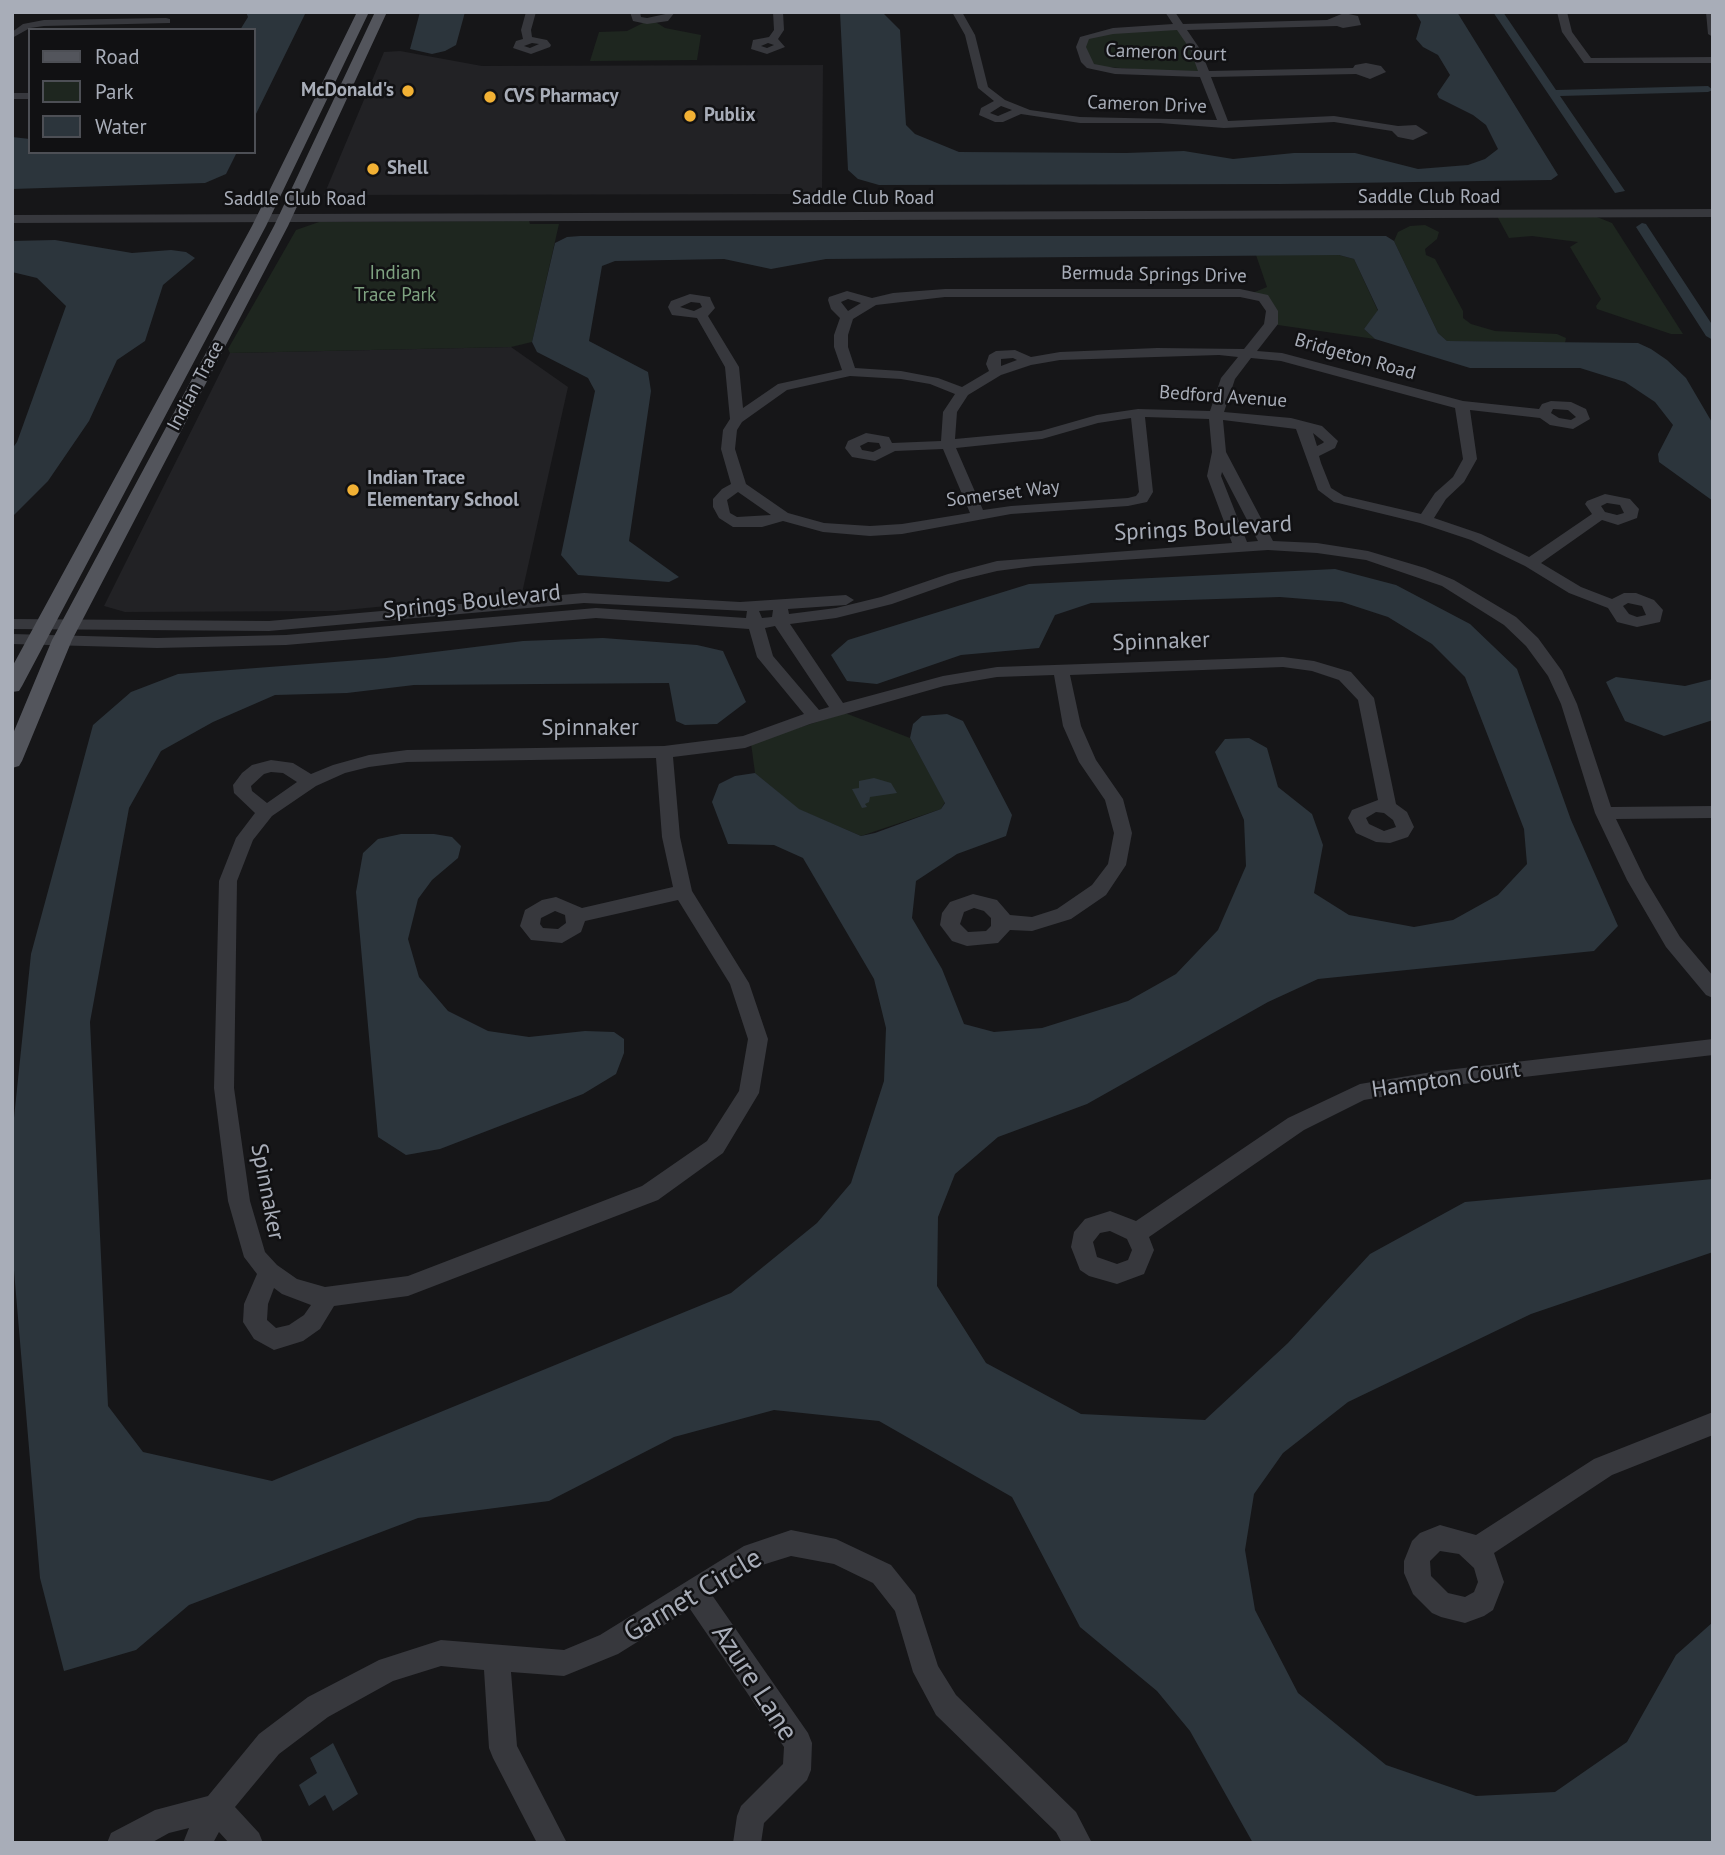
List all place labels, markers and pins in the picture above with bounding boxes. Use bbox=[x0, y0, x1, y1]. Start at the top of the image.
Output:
place label: McDonald's bbox=[301, 80, 394, 102]
marker: McDonald's bbox=[400, 83, 416, 99]
place label: CVS Pharmacy bbox=[504, 86, 619, 108]
marker: CVS Pharmacy bbox=[482, 89, 498, 105]
place label: Publix bbox=[704, 105, 755, 127]
marker: Publix bbox=[682, 108, 698, 124]
place label: Shell bbox=[387, 158, 428, 180]
marker: Shell bbox=[365, 161, 381, 177]
place label: Indian Trace Elementary School bbox=[367, 468, 519, 512]
marker: Indian Trace Elementary School bbox=[345, 482, 361, 498]

